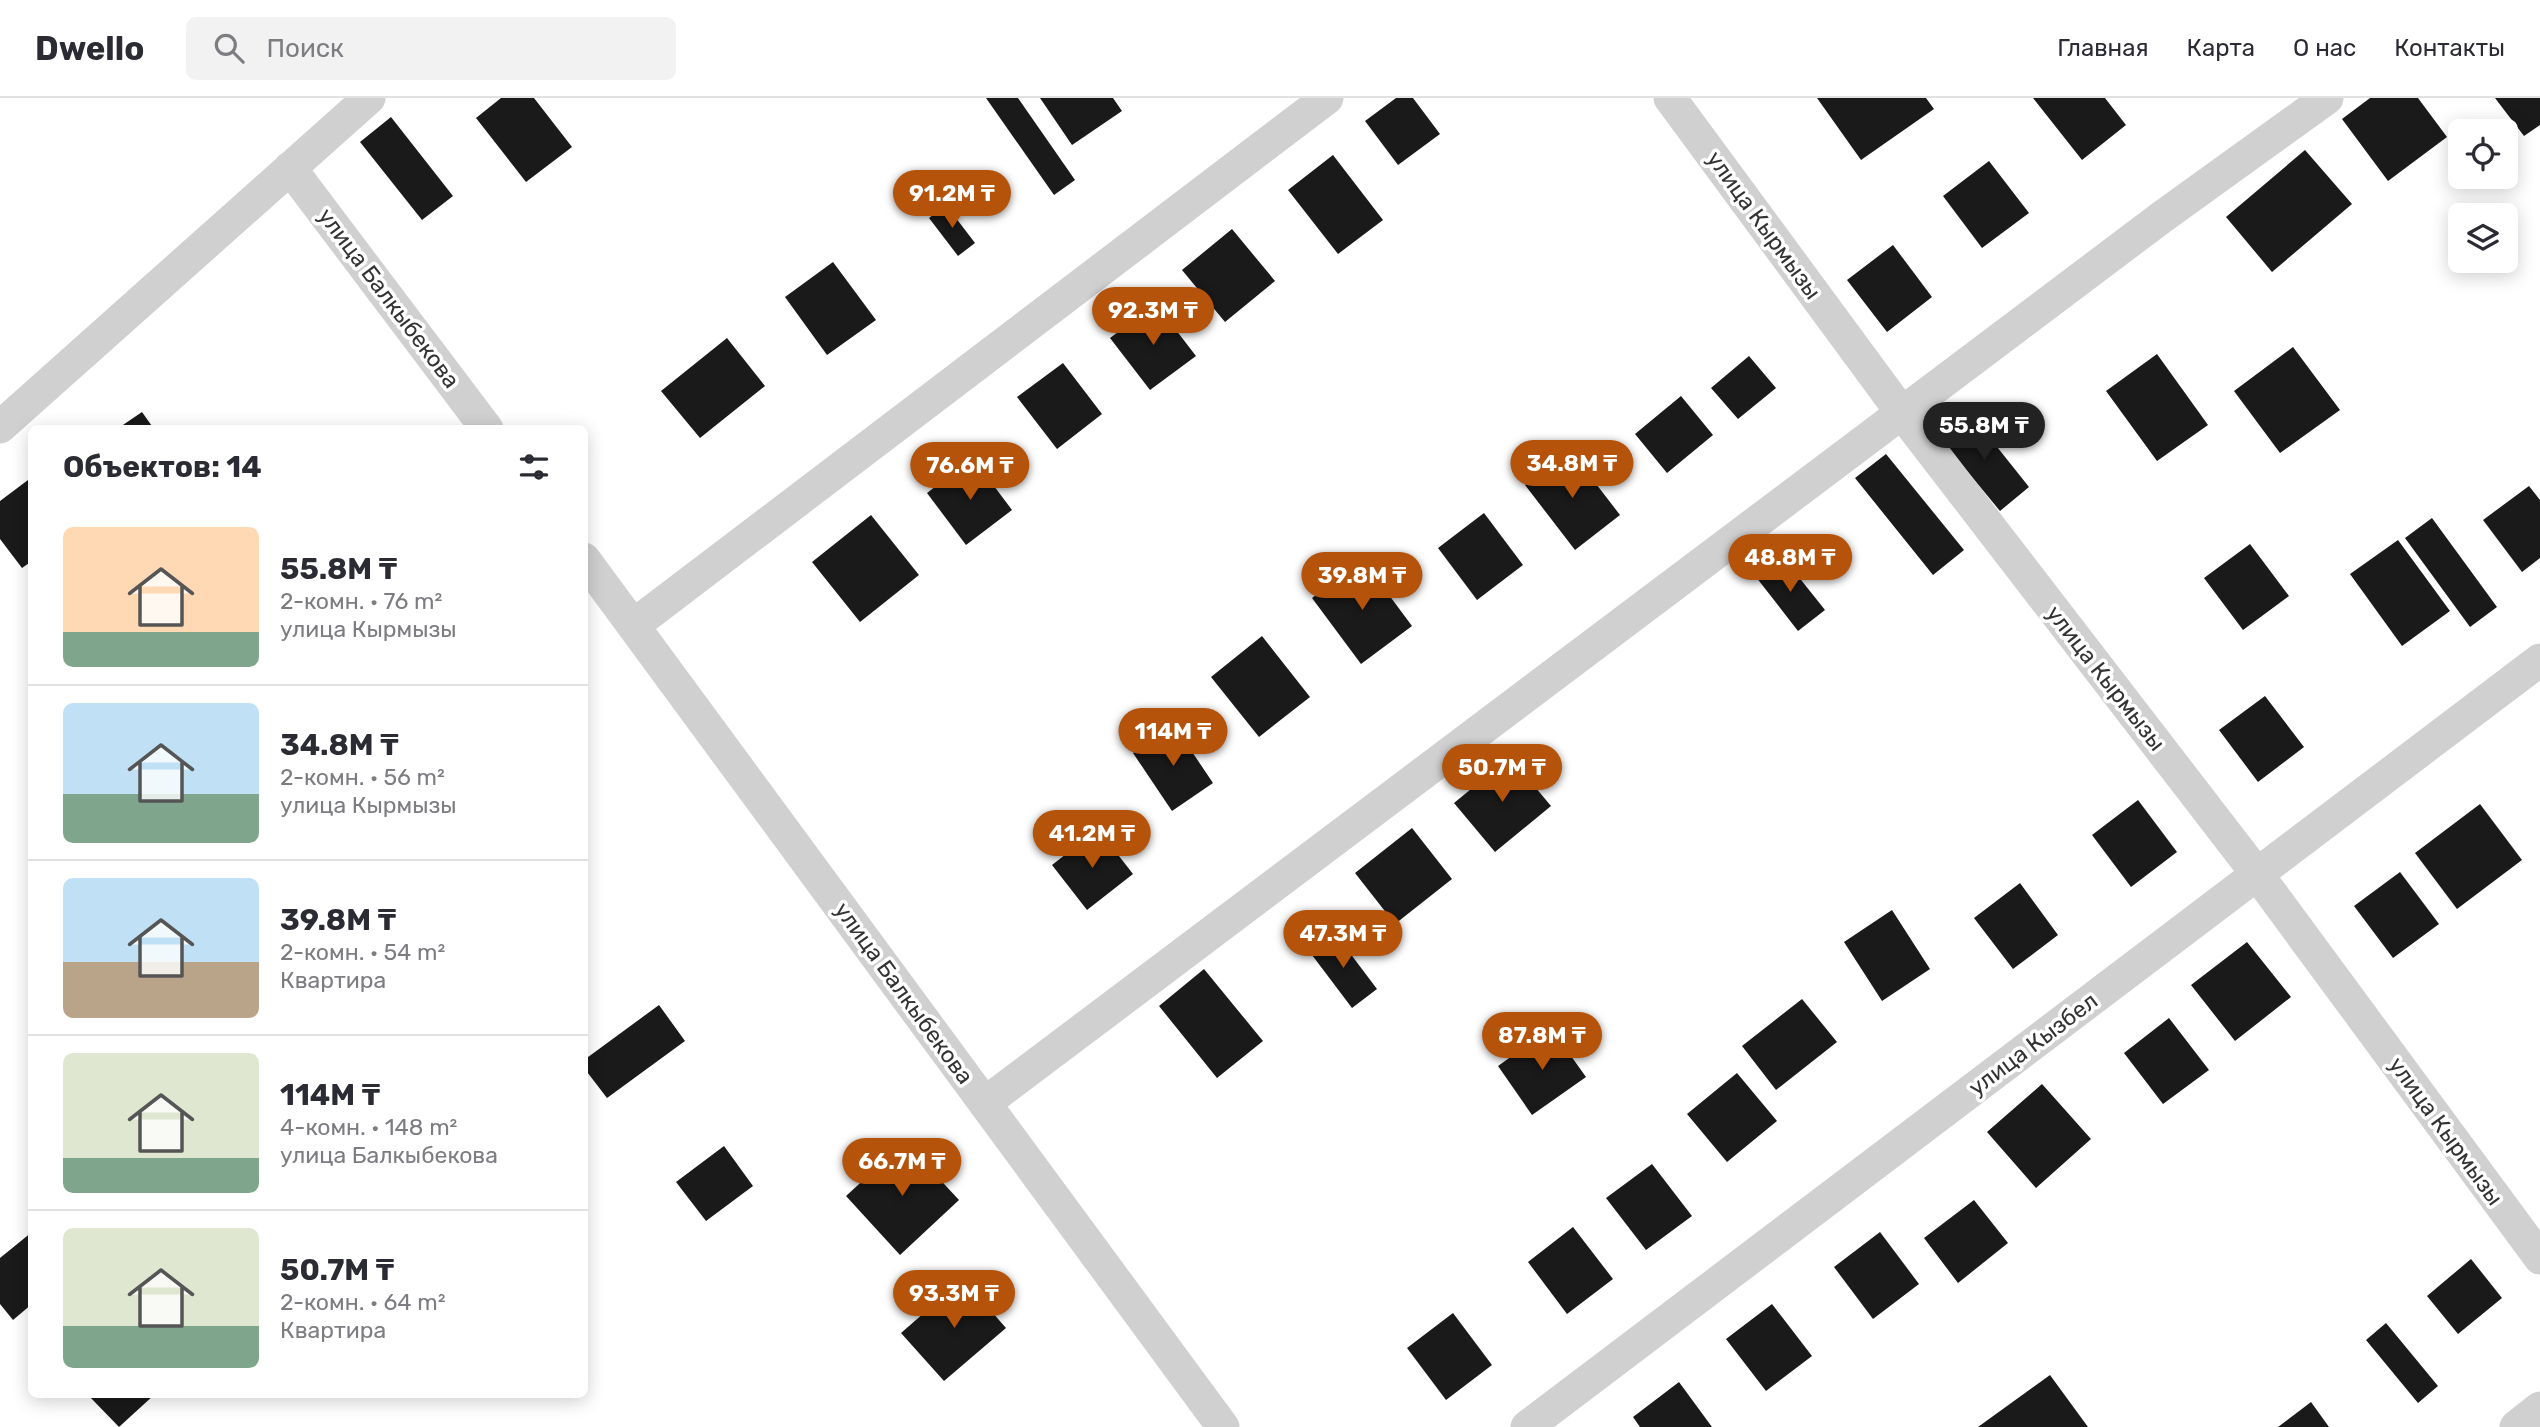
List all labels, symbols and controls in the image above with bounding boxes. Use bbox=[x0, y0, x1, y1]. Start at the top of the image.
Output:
search box bbox=[186, 17, 676, 80]
text: Dwello bbox=[35, 29, 144, 68]
icon: search bbox=[210, 29, 248, 67]
text: Поиск bbox=[266, 33, 344, 64]
text: Главная bbox=[2057, 34, 2149, 62]
text: Карта bbox=[2187, 34, 2255, 62]
text: О нас bbox=[2293, 34, 2356, 62]
text: Контакты bbox=[2394, 34, 2505, 62]
map controls bbox=[2448, 119, 2518, 273]
button: locate bbox=[2448, 119, 2518, 189]
street label: улица Кырмызы bbox=[1701, 145, 1827, 305]
pin: 91.2M ₸ bbox=[887, 170, 1017, 230]
text: 91.2M ₸ bbox=[909, 179, 995, 207]
street label: улица Балкыбекова bbox=[312, 203, 466, 393]
button: layers bbox=[2448, 203, 2518, 273]
pin: 92.3M ₸ bbox=[1088, 288, 1218, 347]
text: 92.3M ₸ bbox=[1108, 296, 1198, 324]
pin: 55.8M ₸ bbox=[1919, 402, 2049, 462]
text: 55.8M ₸ bbox=[1939, 411, 2029, 439]
pin: 34.8M ₸ bbox=[1507, 440, 1637, 500]
pin: 76.6M ₸ bbox=[905, 442, 1035, 502]
icon: filters bbox=[515, 448, 553, 486]
text: Объектов: 14 bbox=[63, 449, 262, 485]
text: 34.8M ₸ bbox=[1526, 449, 1618, 477]
text: 76.6M ₸ bbox=[926, 451, 1014, 479]
pin: 48.8M ₸ bbox=[1725, 534, 1855, 594]
text: 48.8M ₸ bbox=[1744, 543, 1836, 571]
text: 55.8M ₸ bbox=[280, 551, 397, 587]
pin: 39.8M ₸ bbox=[1297, 552, 1427, 612]
icon: home bbox=[119, 555, 203, 639]
text: 39.8M ₸ bbox=[1317, 561, 1407, 589]
text: 2-комн. · 76 m² bbox=[280, 587, 442, 615]
street label: улица Кырмызы bbox=[2041, 600, 2171, 756]
text: улица Кырмызы bbox=[280, 615, 457, 643]
pin: 114M ₸ bbox=[1116, 708, 1230, 768]
text: 114M ₸ bbox=[1134, 717, 1212, 745]
text: 34.8M ₸ bbox=[280, 727, 399, 763]
icon: home bbox=[119, 731, 203, 815]
pin: 50.7M ₸ bbox=[1437, 744, 1567, 804]
text: 50.7M ₸ bbox=[1458, 753, 1546, 781]
text: 2-комн. · 56 m² bbox=[280, 763, 445, 791]
text: улица Кырмызы bbox=[280, 791, 457, 819]
pin: 41.2M ₸ bbox=[1027, 810, 1157, 870]
text: 41.2M ₸ bbox=[1049, 819, 1135, 847]
street label: улица Балкыбекова bbox=[829, 897, 979, 1089]
text: 39.8M ₸ bbox=[280, 902, 396, 938]
icon: home bbox=[119, 906, 203, 990]
pin: 47.3M ₸ bbox=[1278, 910, 1408, 970]
text: 47.3M ₸ bbox=[1299, 919, 1387, 947]
text: 2-комн. · 54 m² bbox=[280, 938, 445, 966]
text: Квартира bbox=[280, 966, 386, 994]
street label: улица Кызбел bbox=[1963, 986, 2103, 1102]
pin: 87.8M ₸ bbox=[1477, 1012, 1607, 1072]
text: 87.8M ₸ bbox=[1498, 1021, 1586, 1049]
street label: улица Кырмызы bbox=[2383, 1051, 2509, 1211]
text: 114M ₸ bbox=[280, 1077, 380, 1113]
icon: home bbox=[119, 1081, 203, 1165]
text: 4-комн. · 148 m² bbox=[280, 1113, 457, 1141]
pin: 66.7M ₸ bbox=[837, 1138, 967, 1198]
text: улица Балкыбекова bbox=[280, 1141, 498, 1169]
text: 66.7M ₸ bbox=[858, 1147, 946, 1175]
text: 50.7M ₸ bbox=[280, 1252, 395, 1288]
icon: home bbox=[119, 1256, 203, 1340]
pin: 93.3M ₸ bbox=[889, 1270, 1019, 1330]
text: 93.3M ₸ bbox=[909, 1279, 999, 1307]
text: 2-комн. · 64 m² bbox=[280, 1288, 446, 1316]
text: Квартира bbox=[280, 1316, 386, 1344]

